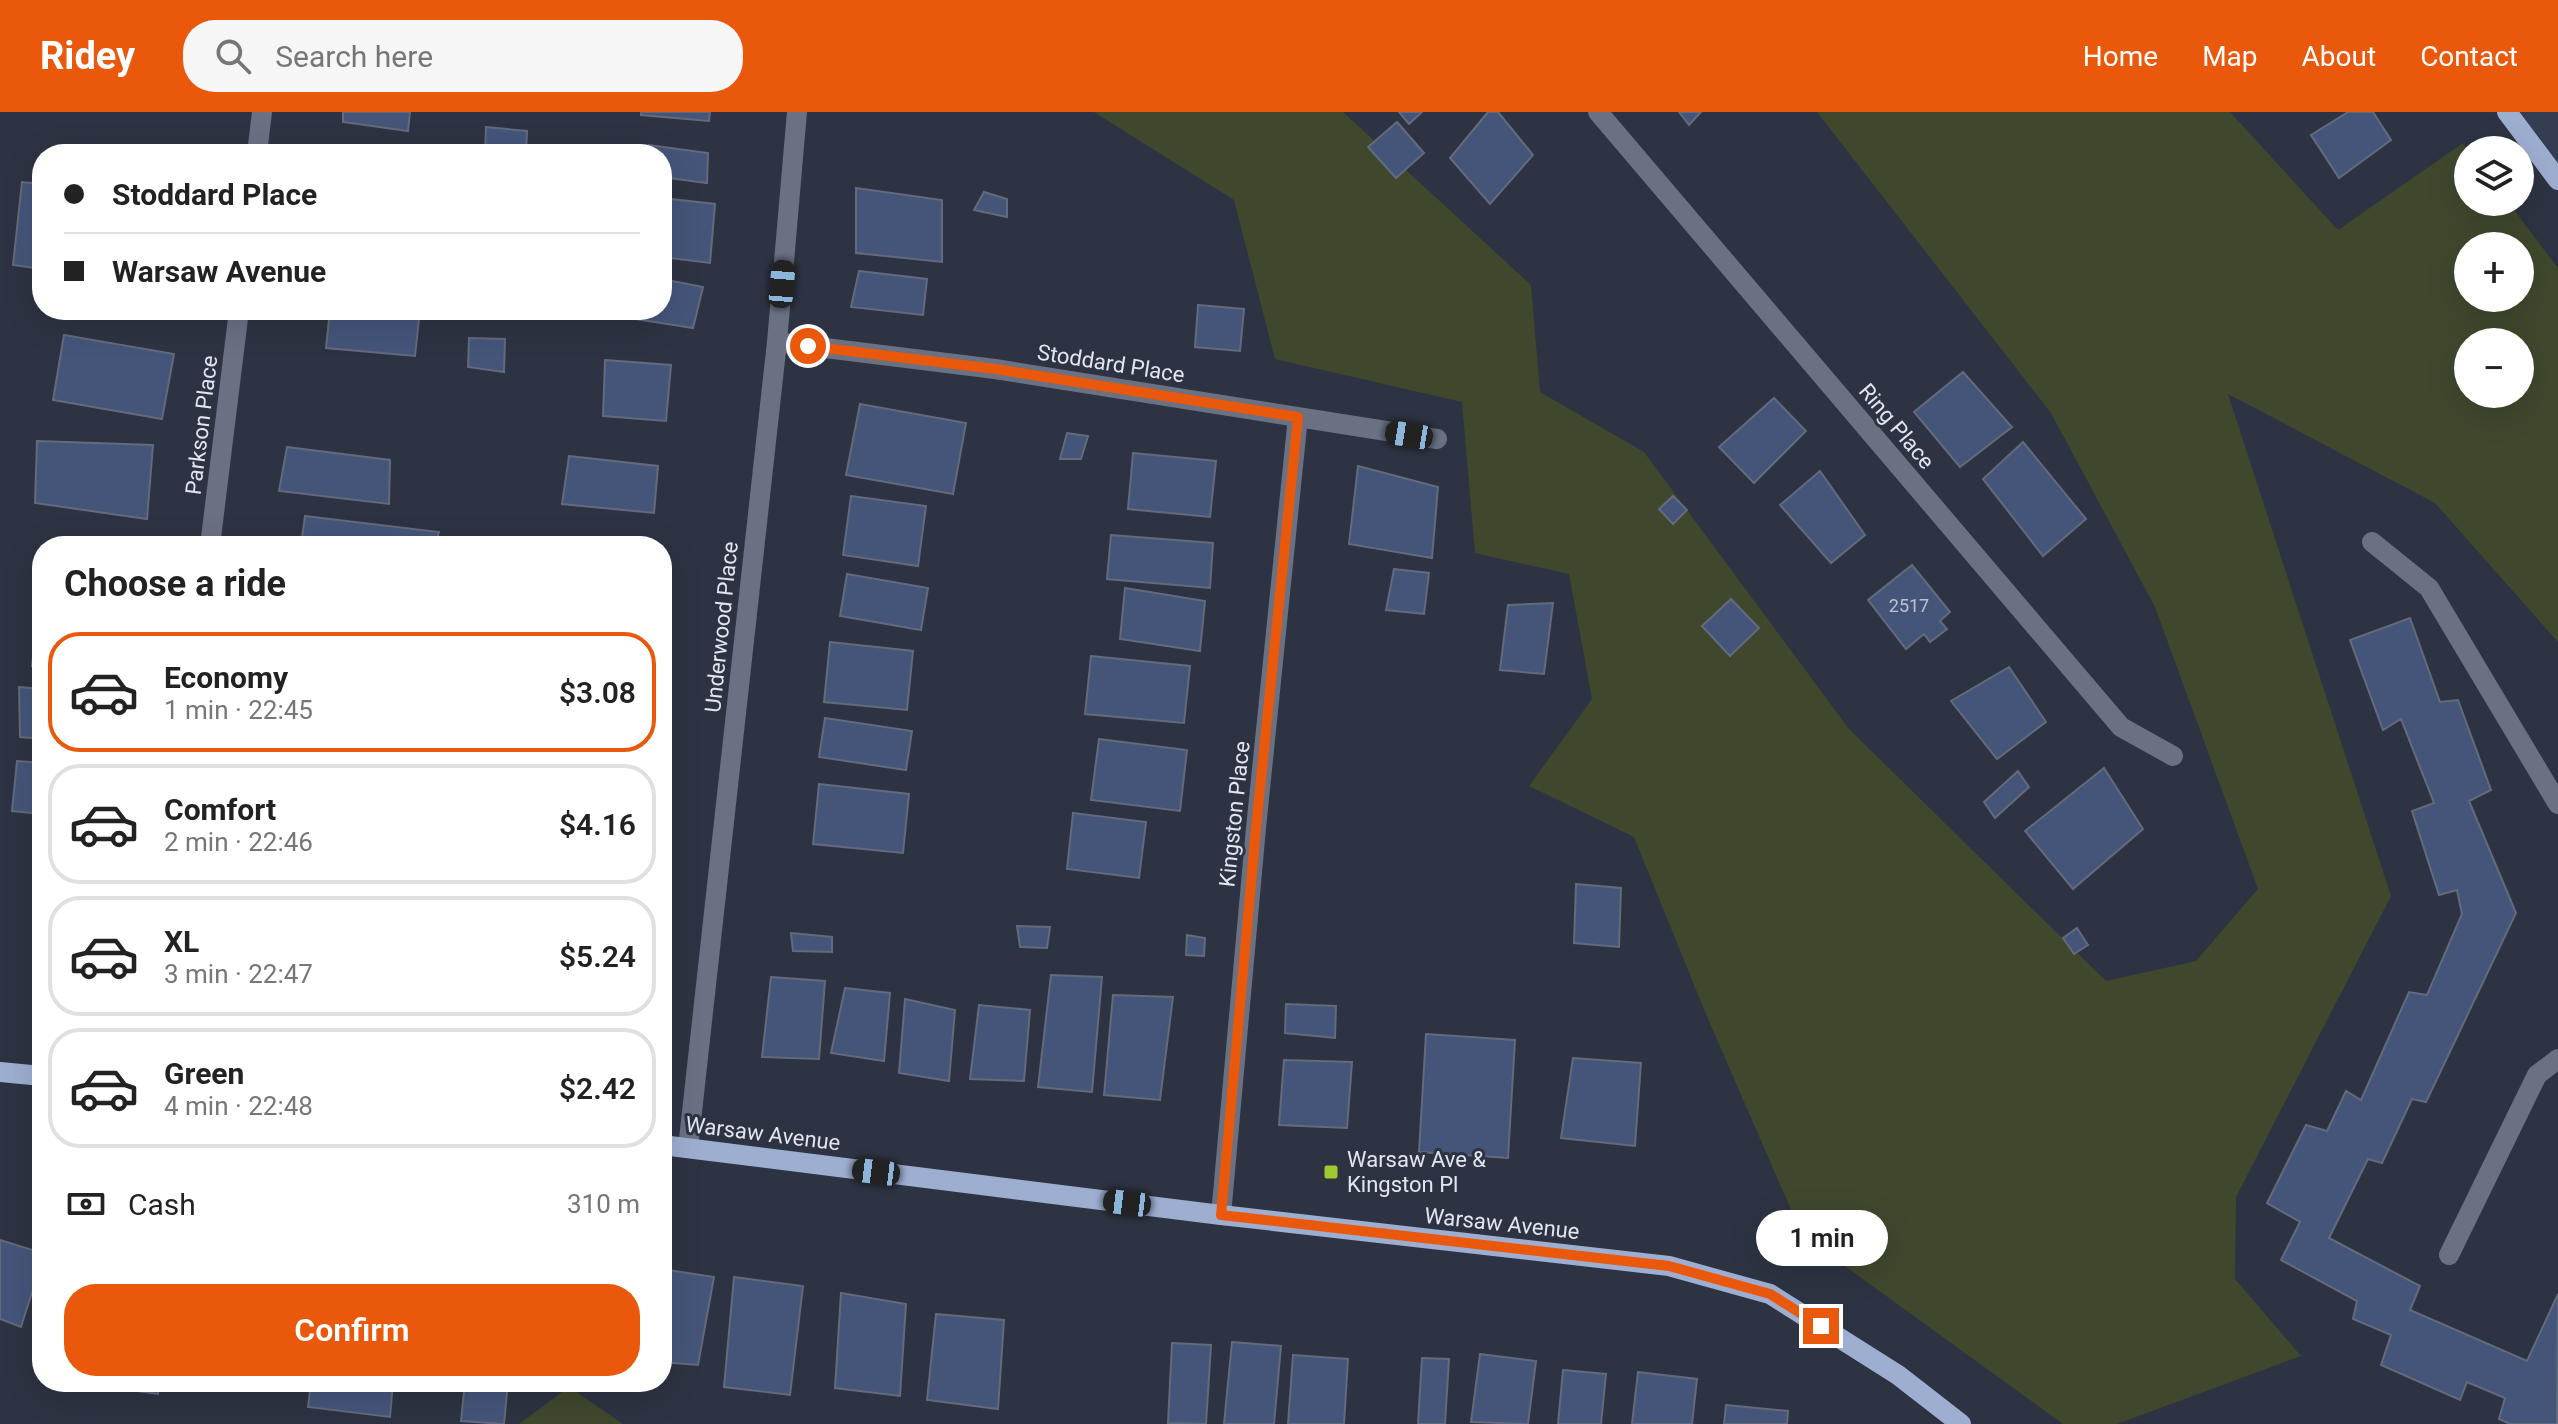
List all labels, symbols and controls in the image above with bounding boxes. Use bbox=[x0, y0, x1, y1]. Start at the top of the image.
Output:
search box bbox=[183, 20, 743, 92]
text: Ridey bbox=[40, 34, 135, 78]
icon: search bbox=[211, 34, 255, 78]
text: Search here bbox=[275, 39, 433, 74]
text: Home bbox=[2083, 40, 2158, 73]
text: Map bbox=[2202, 40, 2258, 73]
text: About bbox=[2302, 40, 2376, 73]
text: Contact bbox=[2420, 40, 2518, 73]
map controls bbox=[2454, 136, 2534, 408]
button: layers bbox=[2454, 136, 2534, 216]
text: Stoddard Place bbox=[112, 177, 317, 212]
button: + bbox=[2454, 232, 2534, 312]
text: Warsaw Avenue bbox=[112, 254, 326, 289]
car bbox=[768, 259, 796, 309]
route start bbox=[790, 328, 826, 364]
button: − bbox=[2454, 328, 2534, 408]
street label: Stoddard Place bbox=[1035, 340, 1186, 387]
street label: Parkson Place bbox=[181, 354, 222, 496]
street label: Ring Place bbox=[1854, 379, 1939, 474]
car bbox=[1383, 419, 1435, 451]
street label: Underwood Place bbox=[700, 540, 743, 714]
text: Choose a ride bbox=[64, 563, 286, 605]
house number: 2517 bbox=[1889, 595, 1929, 616]
icon: car bbox=[68, 656, 140, 728]
text: Economy bbox=[164, 660, 288, 695]
text: $3.08 bbox=[559, 675, 636, 710]
text: 1 min · 22:45 bbox=[164, 695, 313, 725]
street label: Kingston Place bbox=[1214, 740, 1255, 888]
icon: car bbox=[68, 788, 140, 860]
text: Comfort bbox=[164, 792, 276, 827]
text: $4.16 bbox=[559, 807, 636, 842]
text: 2 min · 22:46 bbox=[164, 827, 313, 857]
icon: car bbox=[68, 920, 140, 992]
text: XL bbox=[164, 924, 199, 959]
text: $5.24 bbox=[559, 939, 636, 974]
text: 3 min · 22:47 bbox=[164, 959, 313, 989]
icon: car bbox=[68, 1052, 140, 1124]
text: Green bbox=[164, 1056, 244, 1091]
text: $2.42 bbox=[559, 1071, 636, 1106]
text: 4 min · 22:48 bbox=[164, 1091, 313, 1121]
street label: Warsaw Avenue bbox=[684, 1112, 842, 1155]
place label: Warsaw Ave & Kingston Pl bbox=[1347, 1147, 1486, 1197]
car bbox=[851, 1157, 901, 1187]
marker: Warsaw Ave & Kingston Pl bbox=[1322, 1163, 1340, 1181]
icon: cash bbox=[64, 1182, 108, 1226]
text: Cash bbox=[128, 1187, 196, 1222]
car bbox=[1102, 1188, 1152, 1218]
text: 310 m bbox=[567, 1189, 640, 1219]
street label: Warsaw Avenue bbox=[1423, 1203, 1581, 1244]
callout: 1 min bbox=[1755, 1210, 1887, 1266]
text: 1 min bbox=[1789, 1223, 1855, 1253]
button: Confirm bbox=[64, 1284, 640, 1376]
route end bbox=[1803, 1308, 1839, 1344]

